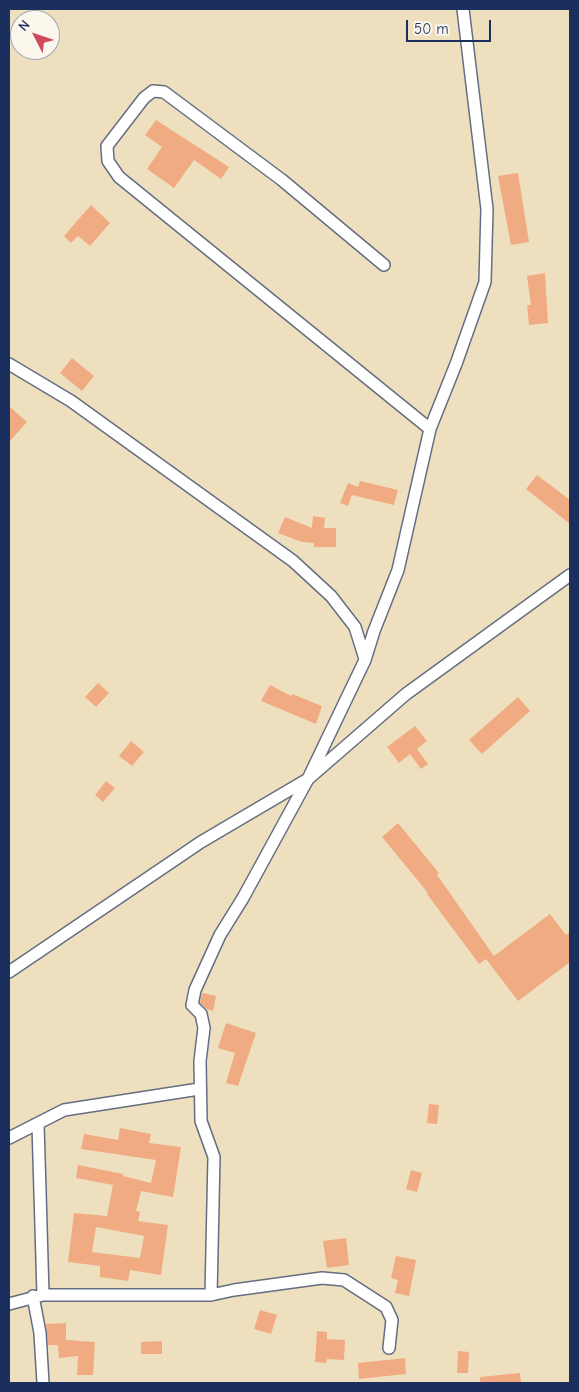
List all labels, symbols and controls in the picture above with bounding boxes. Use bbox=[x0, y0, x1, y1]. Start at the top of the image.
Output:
north arrow bbox=[10, 10, 60, 60]
scale bar bbox=[409, 10, 494, 42]
text: N bbox=[15, 16, 33, 35]
text: 50 m bbox=[414, 20, 449, 38]

